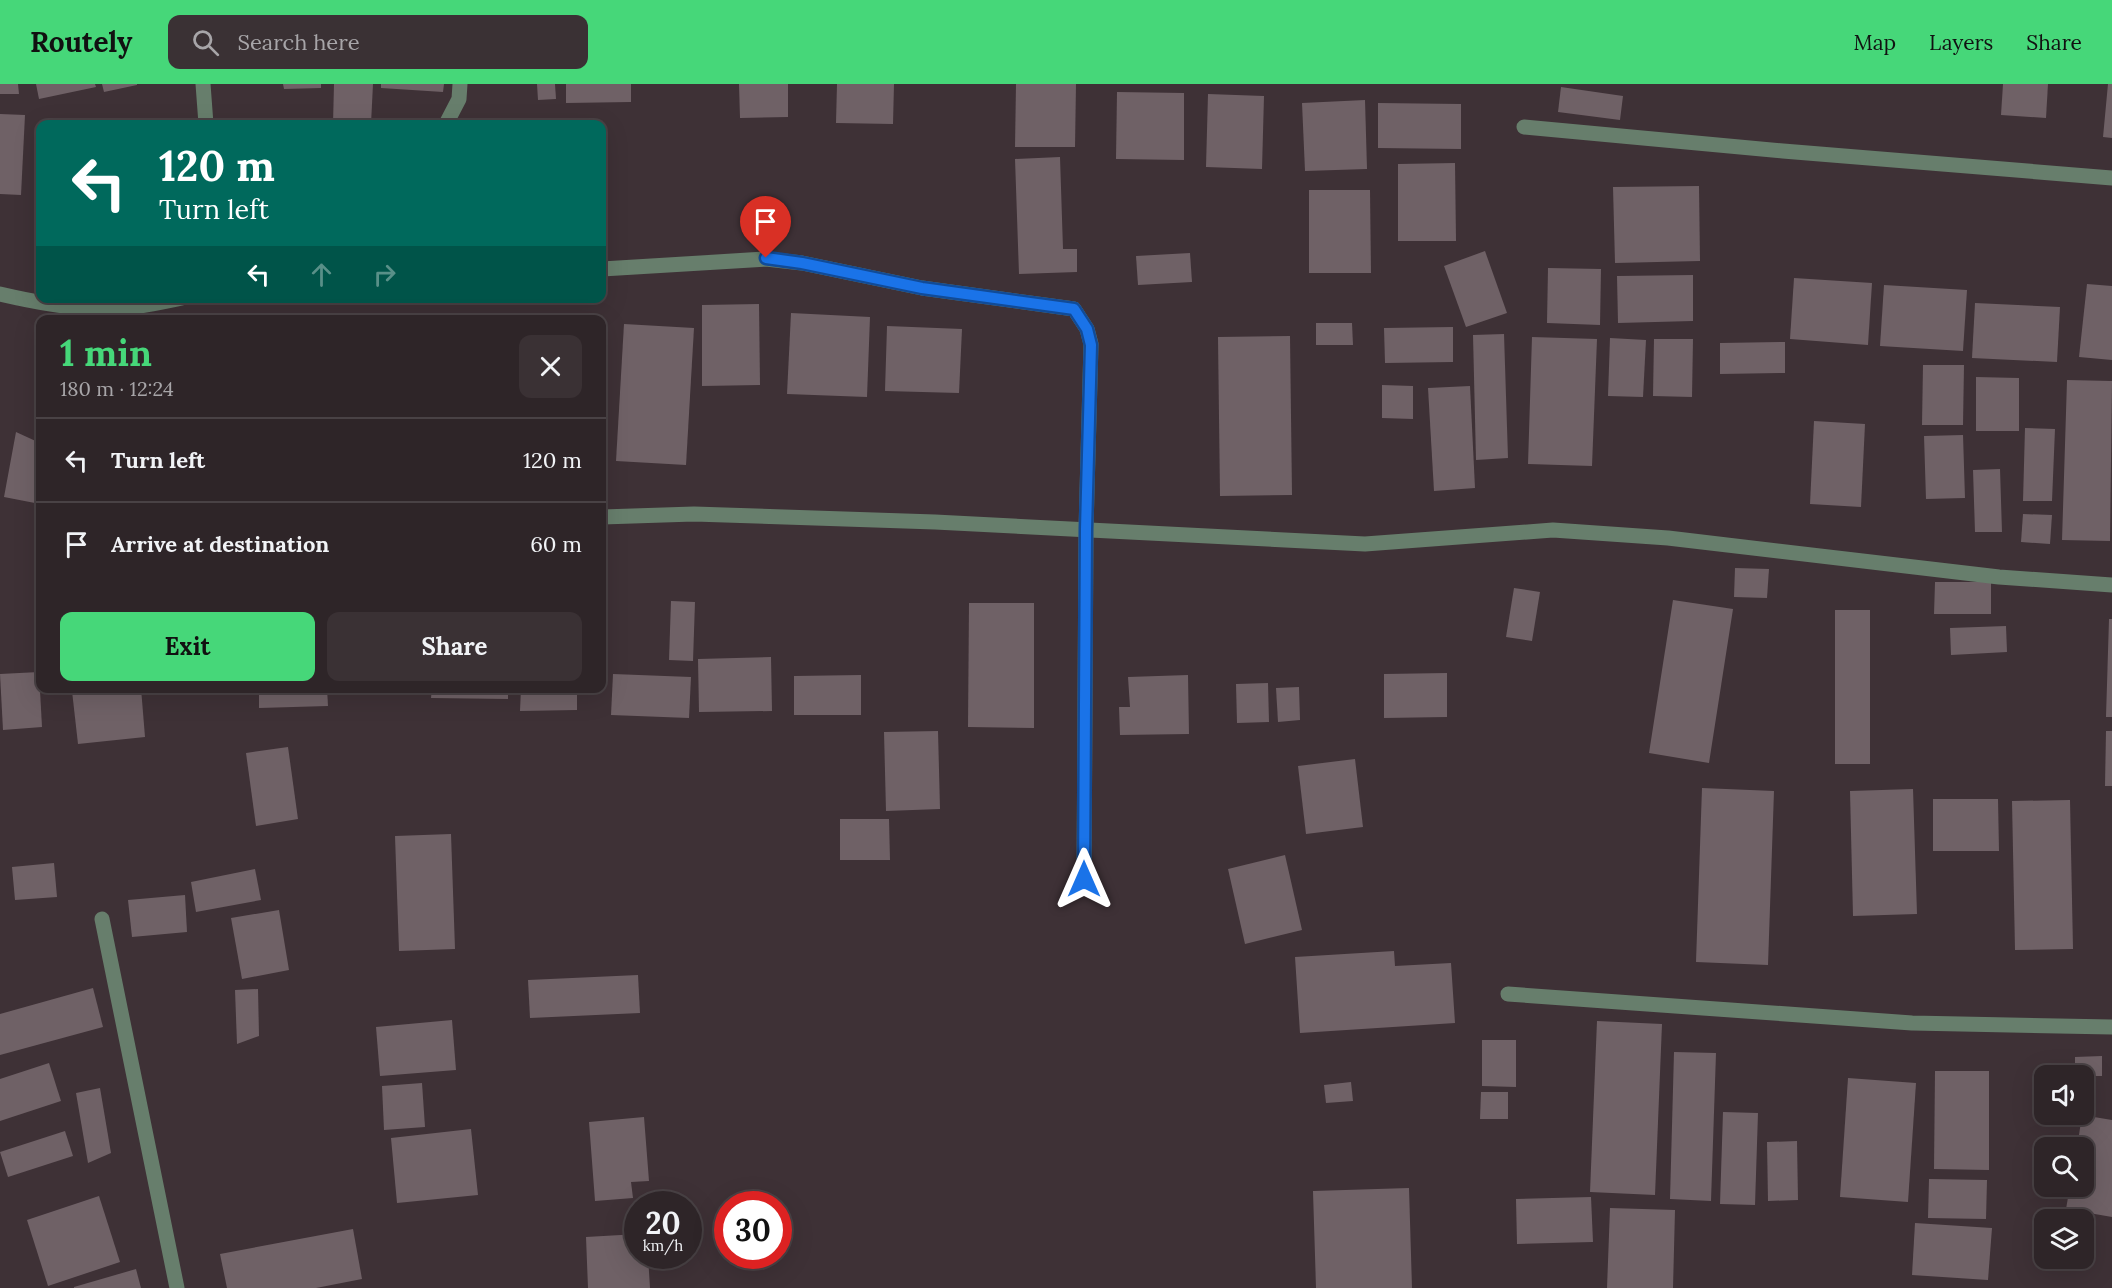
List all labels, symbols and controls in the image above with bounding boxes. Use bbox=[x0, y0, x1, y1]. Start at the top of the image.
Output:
search box bbox=[168, 15, 588, 69]
text: Routely bbox=[30, 24, 132, 60]
icon: search bbox=[189, 26, 222, 59]
text: Search here bbox=[237, 28, 360, 56]
text: Map bbox=[1853, 29, 1896, 56]
text: Layers bbox=[1929, 29, 1993, 56]
text: Share bbox=[2026, 29, 2082, 56]
text: 120 m bbox=[159, 139, 275, 193]
icon: left bbox=[60, 144, 138, 222]
text: Turn left bbox=[159, 192, 269, 226]
pin bbox=[740, 196, 791, 258]
icon: arrive bbox=[749, 205, 782, 238]
icon: left bbox=[242, 258, 275, 291]
icon: ahead bbox=[305, 258, 338, 291]
icon: right bbox=[368, 258, 401, 291]
text: 1 min bbox=[60, 330, 152, 376]
button: close bbox=[519, 335, 582, 398]
text: 180 m · 12:24 bbox=[60, 376, 174, 401]
icon: left bbox=[60, 444, 93, 477]
text: Turn left bbox=[111, 446, 205, 474]
text: 120 m bbox=[523, 446, 582, 474]
icon: arrive bbox=[60, 528, 93, 561]
text: Arrive at destination bbox=[111, 530, 329, 558]
text: 60 m bbox=[530, 530, 582, 558]
button: Exit bbox=[60, 612, 315, 681]
button: Share bbox=[327, 612, 582, 681]
position arrow bbox=[1052, 847, 1116, 911]
map controls bbox=[2034, 1065, 2094, 1269]
button: sound bbox=[2034, 1065, 2094, 1125]
button: search bbox=[2034, 1137, 2094, 1197]
speed limit sign: 30 bbox=[714, 1191, 792, 1269]
text: 20 bbox=[645, 1204, 681, 1242]
button: layers bbox=[2034, 1209, 2094, 1269]
text: km/h bbox=[643, 1236, 683, 1255]

